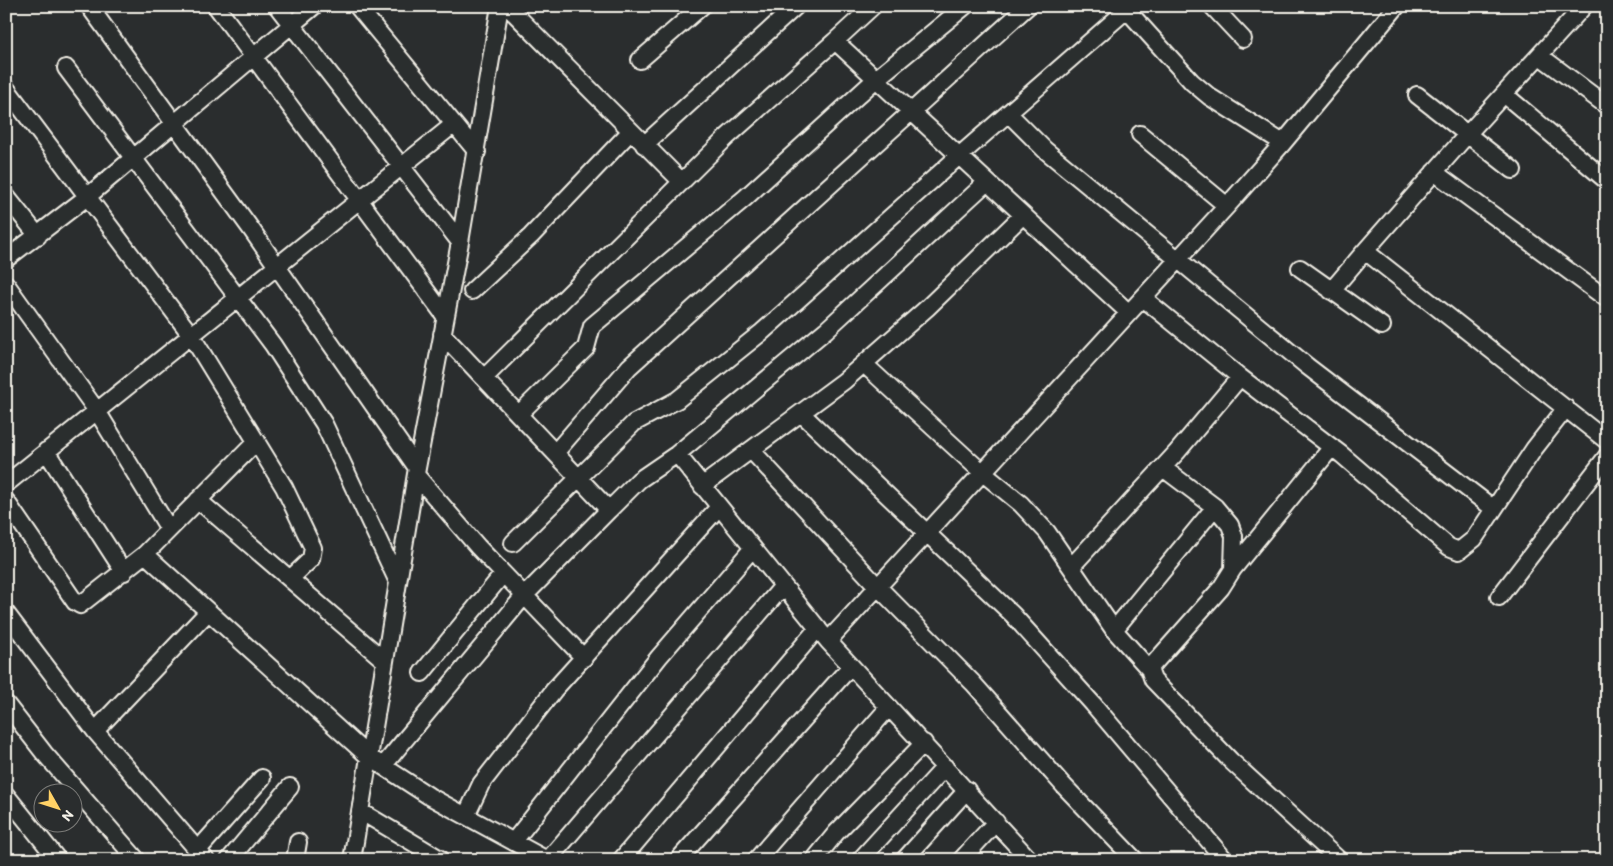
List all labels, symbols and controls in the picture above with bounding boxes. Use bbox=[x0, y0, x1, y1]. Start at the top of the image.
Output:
north arrow bbox=[32, 784, 82, 834]
text: N bbox=[58, 807, 77, 825]

